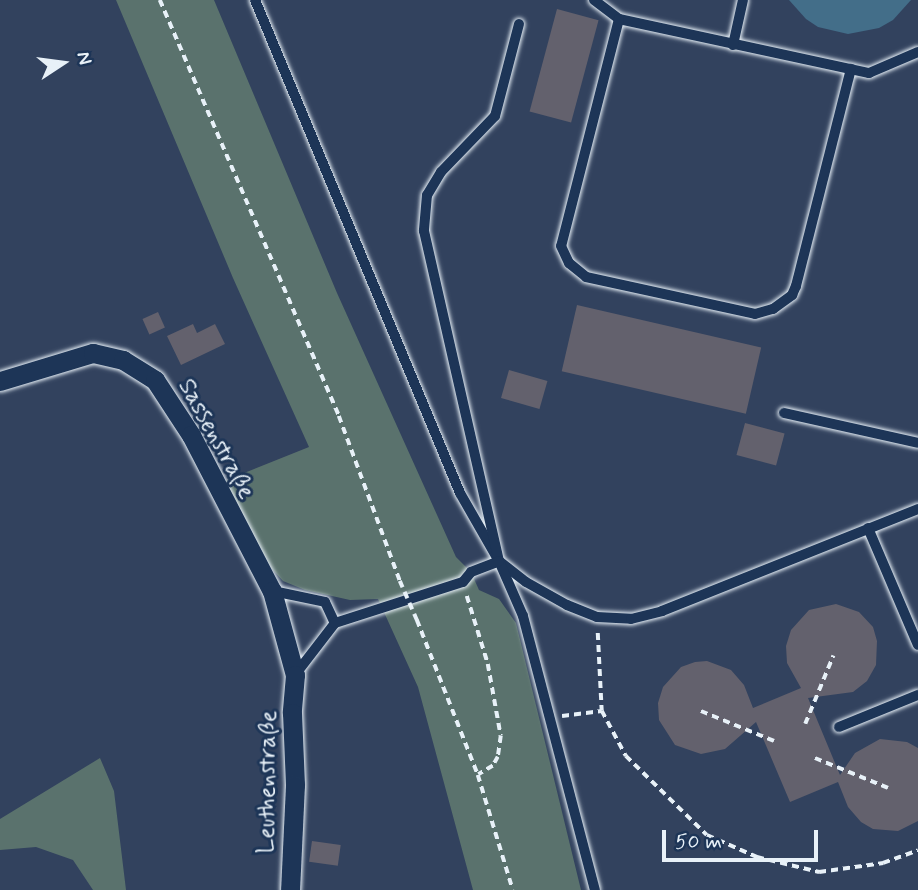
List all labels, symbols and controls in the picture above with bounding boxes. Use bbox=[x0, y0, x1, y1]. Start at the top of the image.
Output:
north arrow bbox=[28, 28, 98, 98]
text: N bbox=[70, 49, 98, 67]
street label: Sassenstraße bbox=[171, 374, 261, 504]
street label: Leuthenstraße bbox=[252, 710, 284, 854]
scale bar bbox=[666, 816, 822, 860]
text: 50 m bbox=[675, 828, 722, 856]

